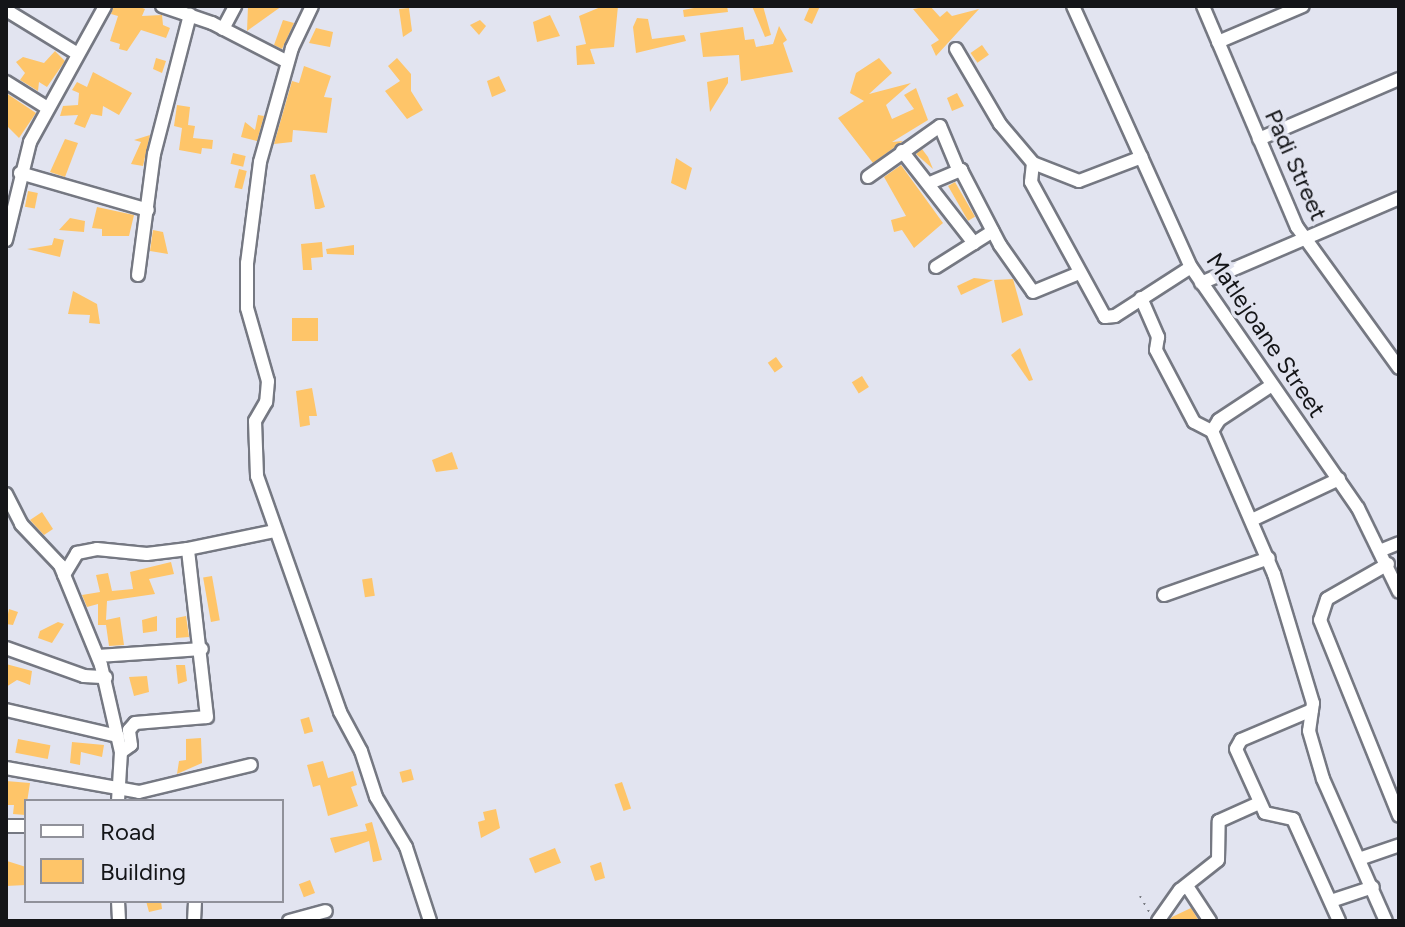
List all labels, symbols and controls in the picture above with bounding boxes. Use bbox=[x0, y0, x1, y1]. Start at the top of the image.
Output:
street label: Padi Street bbox=[1259, 105, 1333, 225]
street label: Matlejoane Street bbox=[1200, 247, 1332, 423]
legend bbox=[24, 799, 284, 903]
text: Road bbox=[100, 817, 155, 846]
text: Building bbox=[100, 857, 186, 886]

